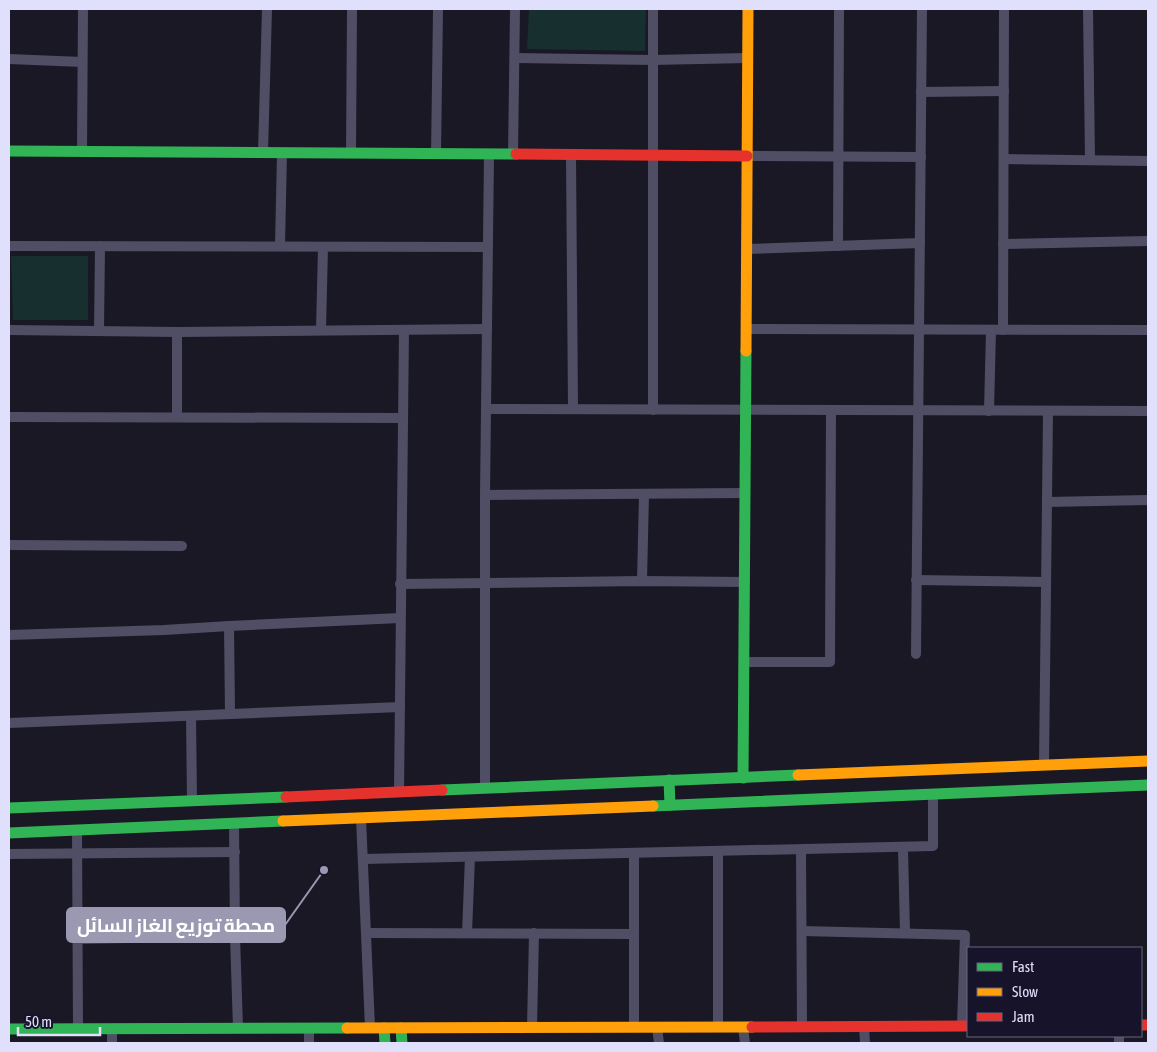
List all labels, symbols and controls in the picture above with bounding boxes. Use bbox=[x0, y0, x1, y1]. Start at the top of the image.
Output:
callout: محطة توزيع الغاز السائل bbox=[67, 908, 285, 942]
text: محطة توزيع الغاز السائل bbox=[77, 914, 275, 939]
legend bbox=[967, 947, 1142, 1037]
text: Fast bbox=[1012, 958, 1034, 975]
text: Slow bbox=[1012, 983, 1038, 1000]
scale bar bbox=[18, 1004, 100, 1036]
text: Jam bbox=[1012, 1008, 1035, 1025]
text: 50 m bbox=[25, 1013, 52, 1030]

